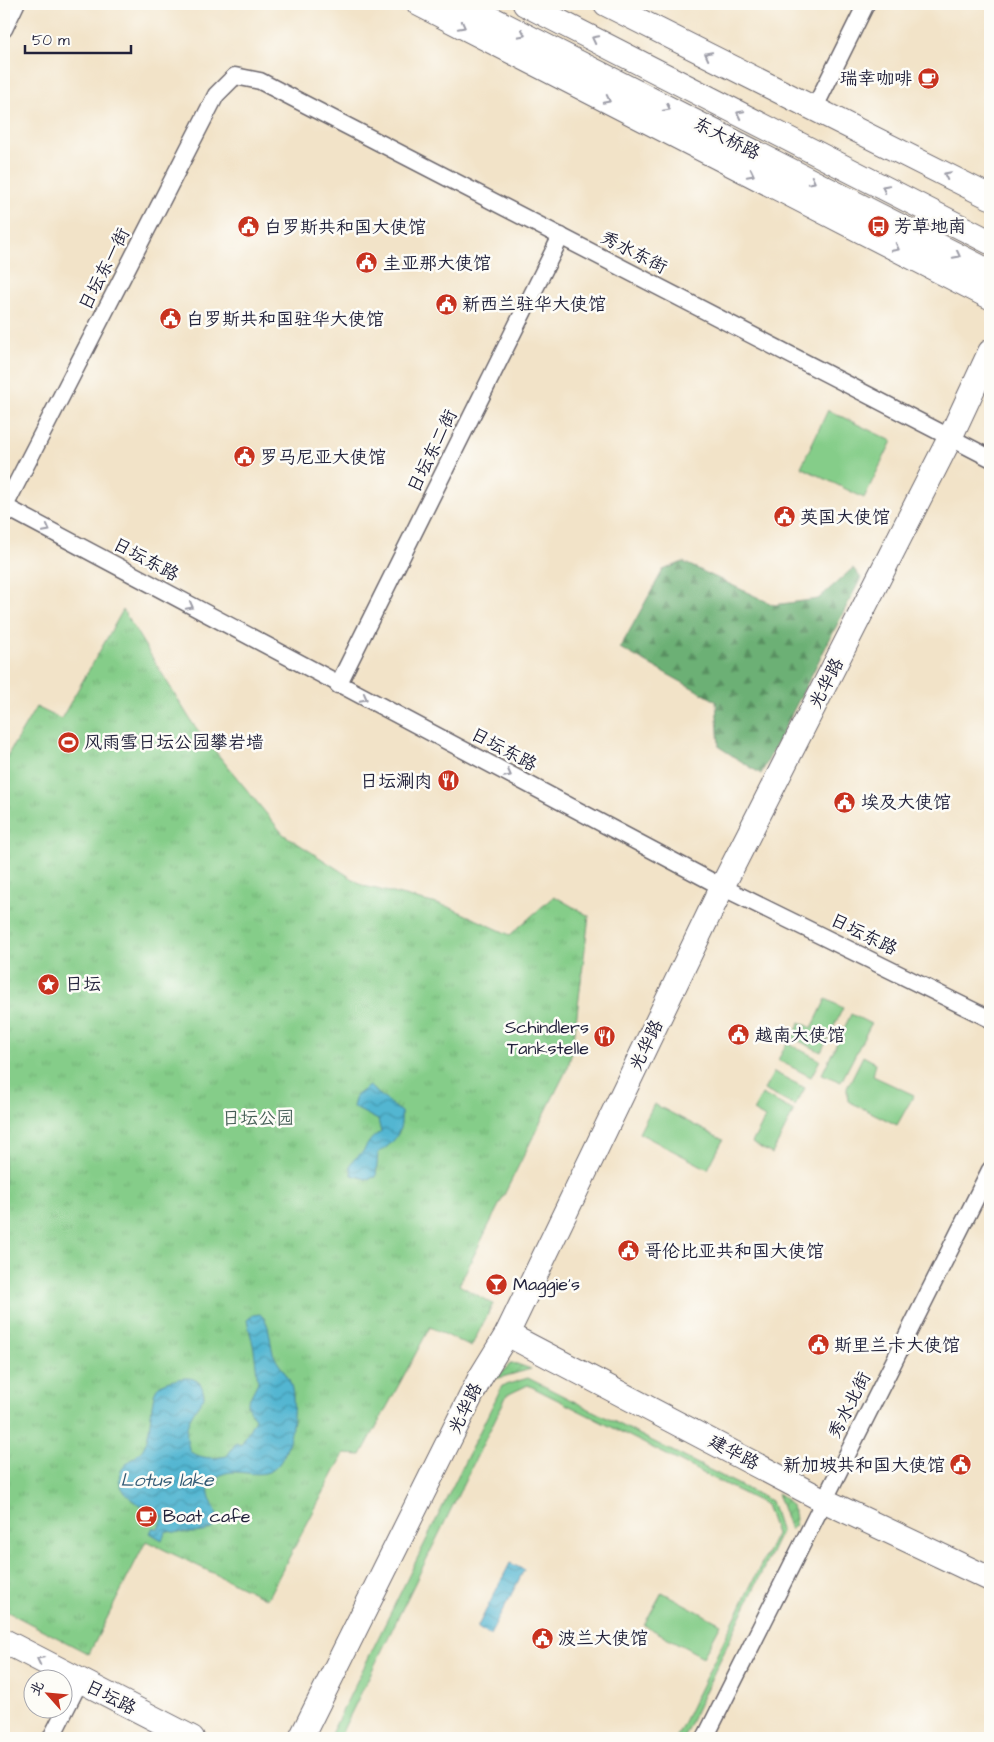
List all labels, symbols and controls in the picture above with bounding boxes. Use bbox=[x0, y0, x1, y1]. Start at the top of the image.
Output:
one-way arrow bbox=[457, 20, 466, 30]
scale bar bbox=[25, 22, 131, 54]
one-way arrow bbox=[517, 28, 526, 38]
text: 50 m bbox=[32, 30, 70, 51]
one-way arrow bbox=[591, 35, 600, 45]
one-way arrow bbox=[704, 51, 713, 61]
place label: 瑞幸咖啡 bbox=[840, 66, 912, 91]
cafe icon: 瑞幸咖啡 bbox=[916, 66, 940, 90]
one-way arrow bbox=[602, 94, 611, 104]
one-way arrow bbox=[662, 102, 671, 112]
one-way arrow bbox=[736, 110, 745, 120]
street label: 东大桥路 bbox=[689, 111, 765, 166]
one-way arrow bbox=[746, 168, 755, 178]
one-way arrow bbox=[943, 171, 952, 181]
one-way arrow bbox=[807, 175, 816, 185]
one-way arrow bbox=[881, 184, 890, 194]
bus stop icon: 芳草地南 bbox=[866, 214, 890, 238]
place label: 芳草地南 bbox=[894, 214, 966, 239]
public building icon: 白罗斯共和国大使馆 bbox=[236, 215, 260, 239]
place label: 白罗斯共和国大使馆 bbox=[264, 215, 426, 240]
street label: 日坛东一街 bbox=[73, 223, 136, 315]
street label: 秀水东街 bbox=[596, 225, 672, 280]
one-way arrow bbox=[891, 242, 900, 252]
one-way arrow bbox=[951, 249, 960, 259]
public building icon: 圭亚那大使馆 bbox=[355, 251, 379, 275]
place label: 圭亚那大使馆 bbox=[383, 251, 491, 276]
public building icon: 新西兰驻华大使馆 bbox=[434, 292, 458, 316]
place label: 新西兰驻华大使馆 bbox=[462, 292, 606, 317]
public building icon: 白罗斯共和国驻华大使馆 bbox=[158, 307, 182, 331]
place label: 白罗斯共和国驻华大使馆 bbox=[186, 307, 384, 332]
street label: 日坛东二街 bbox=[401, 405, 463, 497]
public building icon: 罗马尼亚大使馆 bbox=[232, 445, 256, 469]
place label: 罗马尼亚大使馆 bbox=[260, 445, 386, 470]
public building icon: 英国大使馆 bbox=[772, 505, 796, 529]
place label: 英国大使馆 bbox=[800, 505, 890, 530]
one-way arrow bbox=[41, 523, 50, 533]
street label: 日坛东路 bbox=[108, 532, 183, 587]
one-way arrow bbox=[185, 599, 194, 609]
street label: 光华路 bbox=[803, 653, 850, 713]
one-way arrow bbox=[359, 692, 368, 702]
street label: 日坛东路 bbox=[466, 722, 541, 777]
sports icon: 风雨雪日坛公园攀岩墙 bbox=[56, 730, 80, 754]
place label: 风雨雪日坛公园攀岩墙 bbox=[84, 730, 264, 755]
one-way arrow bbox=[503, 768, 512, 778]
place label: 日坛涮肉 bbox=[360, 769, 432, 794]
restaurant icon: 日坛涮肉 bbox=[436, 769, 460, 793]
public building icon: 埃及大使馆 bbox=[833, 790, 857, 814]
place label: 埃及大使馆 bbox=[861, 790, 951, 815]
street label: 日坛东路 bbox=[826, 907, 902, 961]
place icon: 日坛 bbox=[37, 972, 61, 996]
place label: 日坛 bbox=[65, 972, 101, 997]
place label: Schindlers Tankstelle bbox=[505, 1015, 589, 1061]
street label: 光华路 bbox=[623, 1015, 670, 1075]
public building icon: 越南大使馆 bbox=[727, 1023, 751, 1047]
place label: 越南大使馆 bbox=[755, 1023, 845, 1048]
restaurant icon: Schindlers Tankstelle bbox=[593, 1025, 617, 1049]
park label: 日坛公园 bbox=[222, 1106, 294, 1131]
public building icon: 哥伦比亚共和国大使馆 bbox=[616, 1239, 640, 1263]
place label: 哥伦比亚共和国大使馆 bbox=[644, 1239, 824, 1264]
bar icon: Maggie's bbox=[485, 1272, 509, 1296]
place label: Maggie's bbox=[513, 1272, 580, 1298]
public building icon: 斯里兰卡大使馆 bbox=[806, 1333, 830, 1357]
place label: 斯里兰卡大使馆 bbox=[834, 1333, 960, 1358]
street label: 秀水北街 bbox=[822, 1367, 877, 1443]
street label: 光华路 bbox=[442, 1378, 489, 1438]
street label: 建华路 bbox=[704, 1429, 763, 1476]
place label: 新加坡共和国大使馆 bbox=[783, 1453, 945, 1478]
public building icon: 新加坡共和国大使馆 bbox=[949, 1453, 973, 1477]
water label: Lotus lake bbox=[121, 1467, 215, 1494]
cafe icon: Boat cafe bbox=[135, 1504, 159, 1528]
place label: Boat cafe bbox=[163, 1504, 251, 1529]
public building icon: 波兰大使馆 bbox=[530, 1626, 554, 1650]
place label: 波兰大使馆 bbox=[558, 1626, 648, 1651]
one-way arrow bbox=[36, 1656, 45, 1666]
north arrow bbox=[22, 1670, 72, 1720]
street label: 日坛路 bbox=[81, 1674, 141, 1721]
text: 北 bbox=[25, 1678, 49, 1699]

